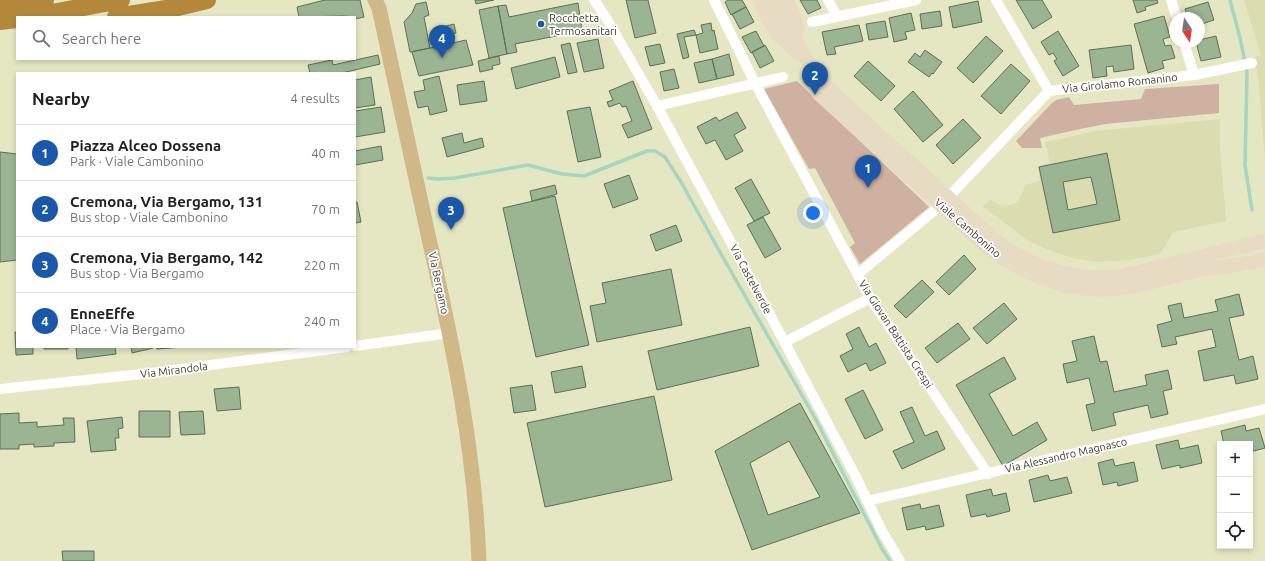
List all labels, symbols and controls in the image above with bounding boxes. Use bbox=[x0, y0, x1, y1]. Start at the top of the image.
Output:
place label: Rocchetta Termosanitari bbox=[549, 12, 617, 37]
north arrow bbox=[1169, 12, 1205, 48]
search box bbox=[16, 16, 356, 60]
marker: Rocchetta Termosanitari bbox=[536, 19, 546, 29]
pin: 4 bbox=[429, 25, 455, 58]
icon: search bbox=[30, 27, 52, 49]
text: Search here bbox=[62, 30, 141, 47]
pin: 2 bbox=[802, 62, 828, 95]
street label: Via Girolamo Romanino bbox=[1062, 71, 1178, 95]
text: Nearby bbox=[32, 89, 90, 108]
text: 4 results bbox=[290, 91, 340, 105]
text: Piazza Alceo Dossena bbox=[70, 137, 221, 154]
text: 1 bbox=[41, 146, 49, 160]
text: 40 m bbox=[311, 146, 340, 160]
text: Park · Viale Cambonino bbox=[70, 154, 204, 168]
pin: 1 bbox=[855, 155, 881, 188]
text: Cremona, Via Bergamo, 131 bbox=[70, 193, 263, 210]
street label: Viale Cambonino bbox=[933, 196, 1003, 260]
pin: 3 bbox=[438, 197, 464, 230]
text: 2 bbox=[41, 202, 49, 216]
text: 70 m bbox=[311, 202, 340, 216]
your location bbox=[803, 203, 823, 223]
text: Bus stop · Viale Cambonino bbox=[70, 210, 228, 224]
street label: Via Castelverde bbox=[728, 242, 774, 316]
text: Cremona, Via Bergamo, 142 bbox=[70, 249, 263, 266]
street label: Via Bergamo bbox=[427, 251, 451, 315]
text: 3 bbox=[41, 258, 49, 272]
text: 220 m bbox=[304, 258, 340, 272]
text: Bus stop · Via Bergamo bbox=[70, 266, 204, 280]
street label: Via Giovan Battista Crespi bbox=[857, 278, 935, 390]
text: EnneEffe bbox=[70, 305, 135, 322]
text: 4 bbox=[41, 314, 49, 328]
text: 240 m bbox=[304, 314, 340, 328]
text: Place · Via Bergamo bbox=[70, 322, 185, 336]
street label: Via Mirandola bbox=[140, 360, 208, 380]
street label: Via Alessandro Magnasco bbox=[1004, 435, 1128, 475]
map controls bbox=[1217, 441, 1253, 549]
button: + bbox=[1217, 441, 1253, 477]
button: − bbox=[1217, 477, 1253, 513]
button: locate bbox=[1217, 513, 1253, 549]

